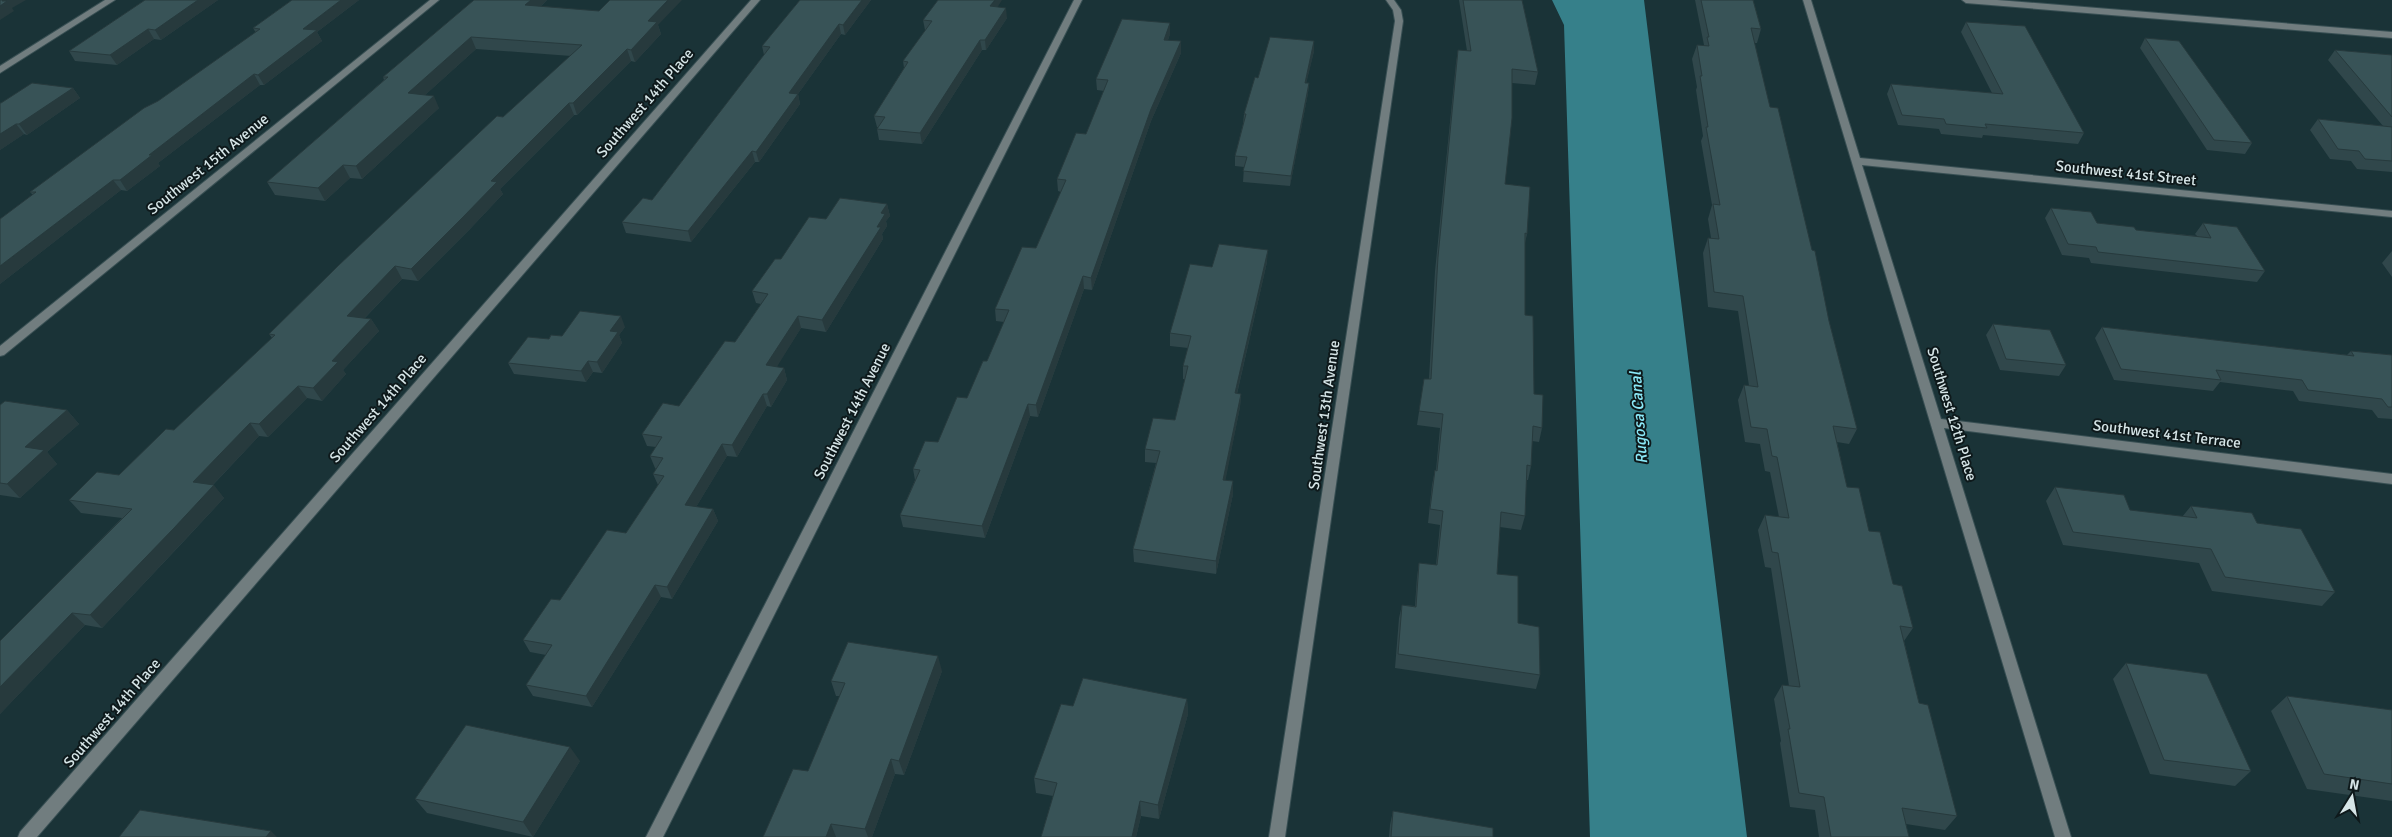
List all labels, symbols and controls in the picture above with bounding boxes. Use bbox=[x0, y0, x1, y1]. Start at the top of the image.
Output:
street label: Southwest 14th Place bbox=[593, 45, 697, 161]
street label: Southwest 15th Avenue bbox=[144, 110, 272, 218]
street label: Southwest 41st Street bbox=[2055, 157, 2197, 189]
street label: Southwest 13th Avenue bbox=[1305, 339, 1343, 491]
street label: Southwest 14th Avenue bbox=[810, 340, 894, 482]
street label: Southwest 12th Place bbox=[1923, 345, 1981, 483]
street label: Southwest 14th Place bbox=[326, 350, 430, 466]
water label: Rugosa Canal bbox=[1626, 370, 1652, 465]
street label: Southwest 41st Terrace bbox=[2092, 416, 2242, 452]
street label: Southwest 14th Place bbox=[60, 655, 164, 771]
north arrow bbox=[2327, 772, 2377, 822]
text: N bbox=[2348, 775, 2361, 794]

